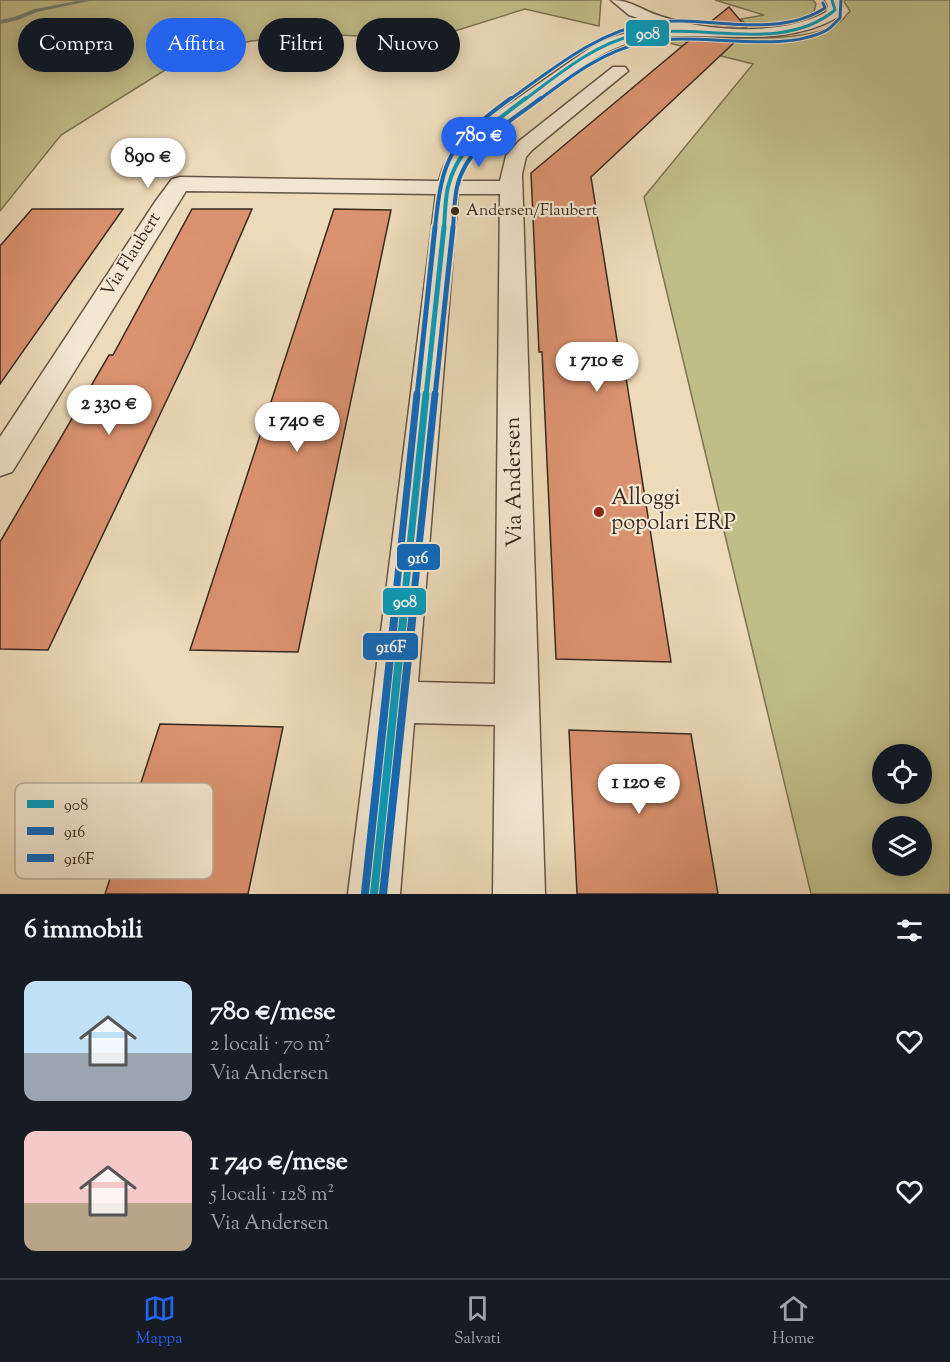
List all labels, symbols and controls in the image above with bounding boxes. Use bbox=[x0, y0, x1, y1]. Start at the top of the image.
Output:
chip: Compra bbox=[18, 18, 134, 72]
chip: Affitta bbox=[146, 18, 246, 72]
chip: Filtri bbox=[258, 18, 344, 72]
chip: Nuovo bbox=[356, 18, 460, 72]
line badge: 908 bbox=[625, 19, 670, 47]
text: 908 bbox=[636, 24, 660, 47]
pin: 780 € bbox=[437, 117, 521, 168]
text: 780 € bbox=[455, 122, 503, 151]
pin: 890 € bbox=[106, 138, 190, 189]
text: 890 € bbox=[125, 143, 171, 172]
place label: Andersen/Flaubert bbox=[466, 200, 598, 223]
marker: Andersen/Flaubert bbox=[449, 205, 461, 217]
street label: Via Flaubert bbox=[96, 208, 168, 302]
pin: 1 710 € bbox=[542, 342, 652, 393]
text: 1 710 € bbox=[570, 347, 624, 376]
pin: 2 330 € bbox=[54, 385, 164, 436]
text: 2 330 € bbox=[81, 390, 137, 419]
pin: 1 740 € bbox=[242, 402, 352, 453]
text: 1 740 € bbox=[269, 407, 325, 436]
street label: Via Andersen bbox=[498, 416, 532, 548]
place label: Alloggi popolari ERP bbox=[611, 483, 736, 540]
marker: Alloggi popolari ERP bbox=[592, 505, 606, 519]
line badge: 916 bbox=[396, 543, 441, 571]
text: 916 bbox=[407, 548, 429, 571]
line badge: 908 bbox=[382, 587, 427, 616]
text: 908 bbox=[393, 592, 417, 615]
line badge: 916F bbox=[362, 632, 419, 661]
text: 916F bbox=[376, 637, 406, 660]
map controls bbox=[872, 744, 932, 876]
button: locate bbox=[872, 744, 932, 804]
pin: 1 120 € bbox=[584, 764, 694, 815]
text: 1 120 € bbox=[612, 769, 666, 798]
legend bbox=[15, 783, 213, 879]
text: 908 bbox=[64, 795, 88, 818]
button: layers bbox=[872, 816, 932, 876]
text: 916 bbox=[64, 822, 85, 845]
text: 916F bbox=[64, 849, 94, 872]
text: 6 immobili bbox=[24, 912, 143, 949]
icon: filters bbox=[893, 914, 926, 947]
text: 780 €/mese bbox=[210, 994, 335, 1031]
icon: home bbox=[72, 1005, 144, 1077]
icon: heart bbox=[893, 1025, 926, 1058]
text: 2 locali · 70 m² bbox=[210, 1031, 331, 1060]
text: Via Andersen bbox=[210, 1060, 329, 1089]
text: 1 740 €/mese bbox=[210, 1144, 348, 1181]
icon: home bbox=[72, 1155, 144, 1227]
icon: heart bbox=[893, 1175, 926, 1208]
text: 5 locali · 128 m² bbox=[210, 1181, 334, 1210]
text: Via Andersen bbox=[210, 1210, 329, 1239]
tab: Mappa bbox=[136, 1292, 183, 1351]
tab: Salvati bbox=[454, 1292, 501, 1351]
tab: Home bbox=[772, 1292, 814, 1351]

